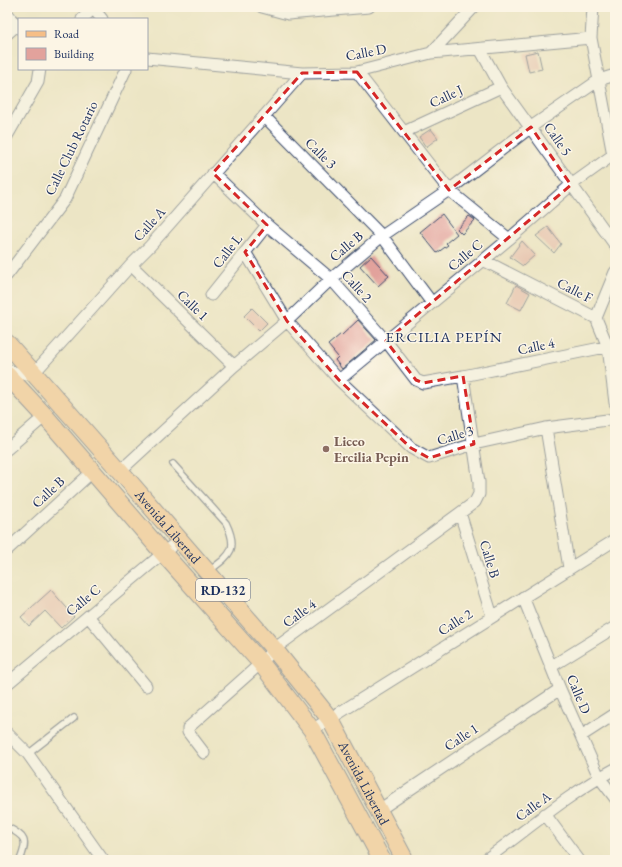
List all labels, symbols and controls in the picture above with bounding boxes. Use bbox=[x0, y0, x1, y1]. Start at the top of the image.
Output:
legend bbox=[18, 18, 148, 70]
text: Road bbox=[54, 26, 80, 42]
street label: Calle D bbox=[344, 39, 388, 65]
text: Building bbox=[54, 46, 95, 62]
street label: Calle J bbox=[426, 80, 466, 112]
street label: Calle Club Rotario bbox=[40, 98, 102, 198]
street label: Calle 5 bbox=[540, 119, 576, 159]
street label: Calle 3 bbox=[301, 133, 341, 173]
street label: Calle A bbox=[129, 203, 169, 245]
street label: Calle B bbox=[325, 227, 367, 265]
street label: Calle L bbox=[208, 230, 247, 272]
street label: Calle C bbox=[444, 235, 486, 275]
street label: Calle 2 bbox=[338, 266, 376, 306]
street label: Calle F bbox=[554, 273, 596, 307]
street label: Calle 1 bbox=[173, 286, 213, 324]
district label: ERCILIA PEPÍN bbox=[385, 327, 503, 346]
street label: Calle 4 bbox=[516, 333, 556, 359]
street label: Calle 3 bbox=[435, 421, 476, 449]
place label: Liceo Ercilia Pepin bbox=[334, 432, 409, 466]
marker: Liceo Ercilia Pepin bbox=[321, 444, 331, 454]
street label: Calle B bbox=[28, 472, 68, 512]
street label: Avenida Libertad bbox=[130, 485, 206, 568]
street label: Calle B bbox=[476, 538, 504, 580]
road number: RD-132 bbox=[196, 579, 250, 601]
street label: Calle C bbox=[62, 580, 104, 620]
street label: Calle 4 bbox=[279, 595, 320, 631]
street label: Calle 2 bbox=[434, 604, 476, 639]
street label: Calle D bbox=[563, 672, 595, 717]
street label: Calle 1 bbox=[441, 719, 481, 755]
street label: Avenida Libertad bbox=[334, 737, 394, 829]
street label: Calle A bbox=[511, 787, 555, 825]

